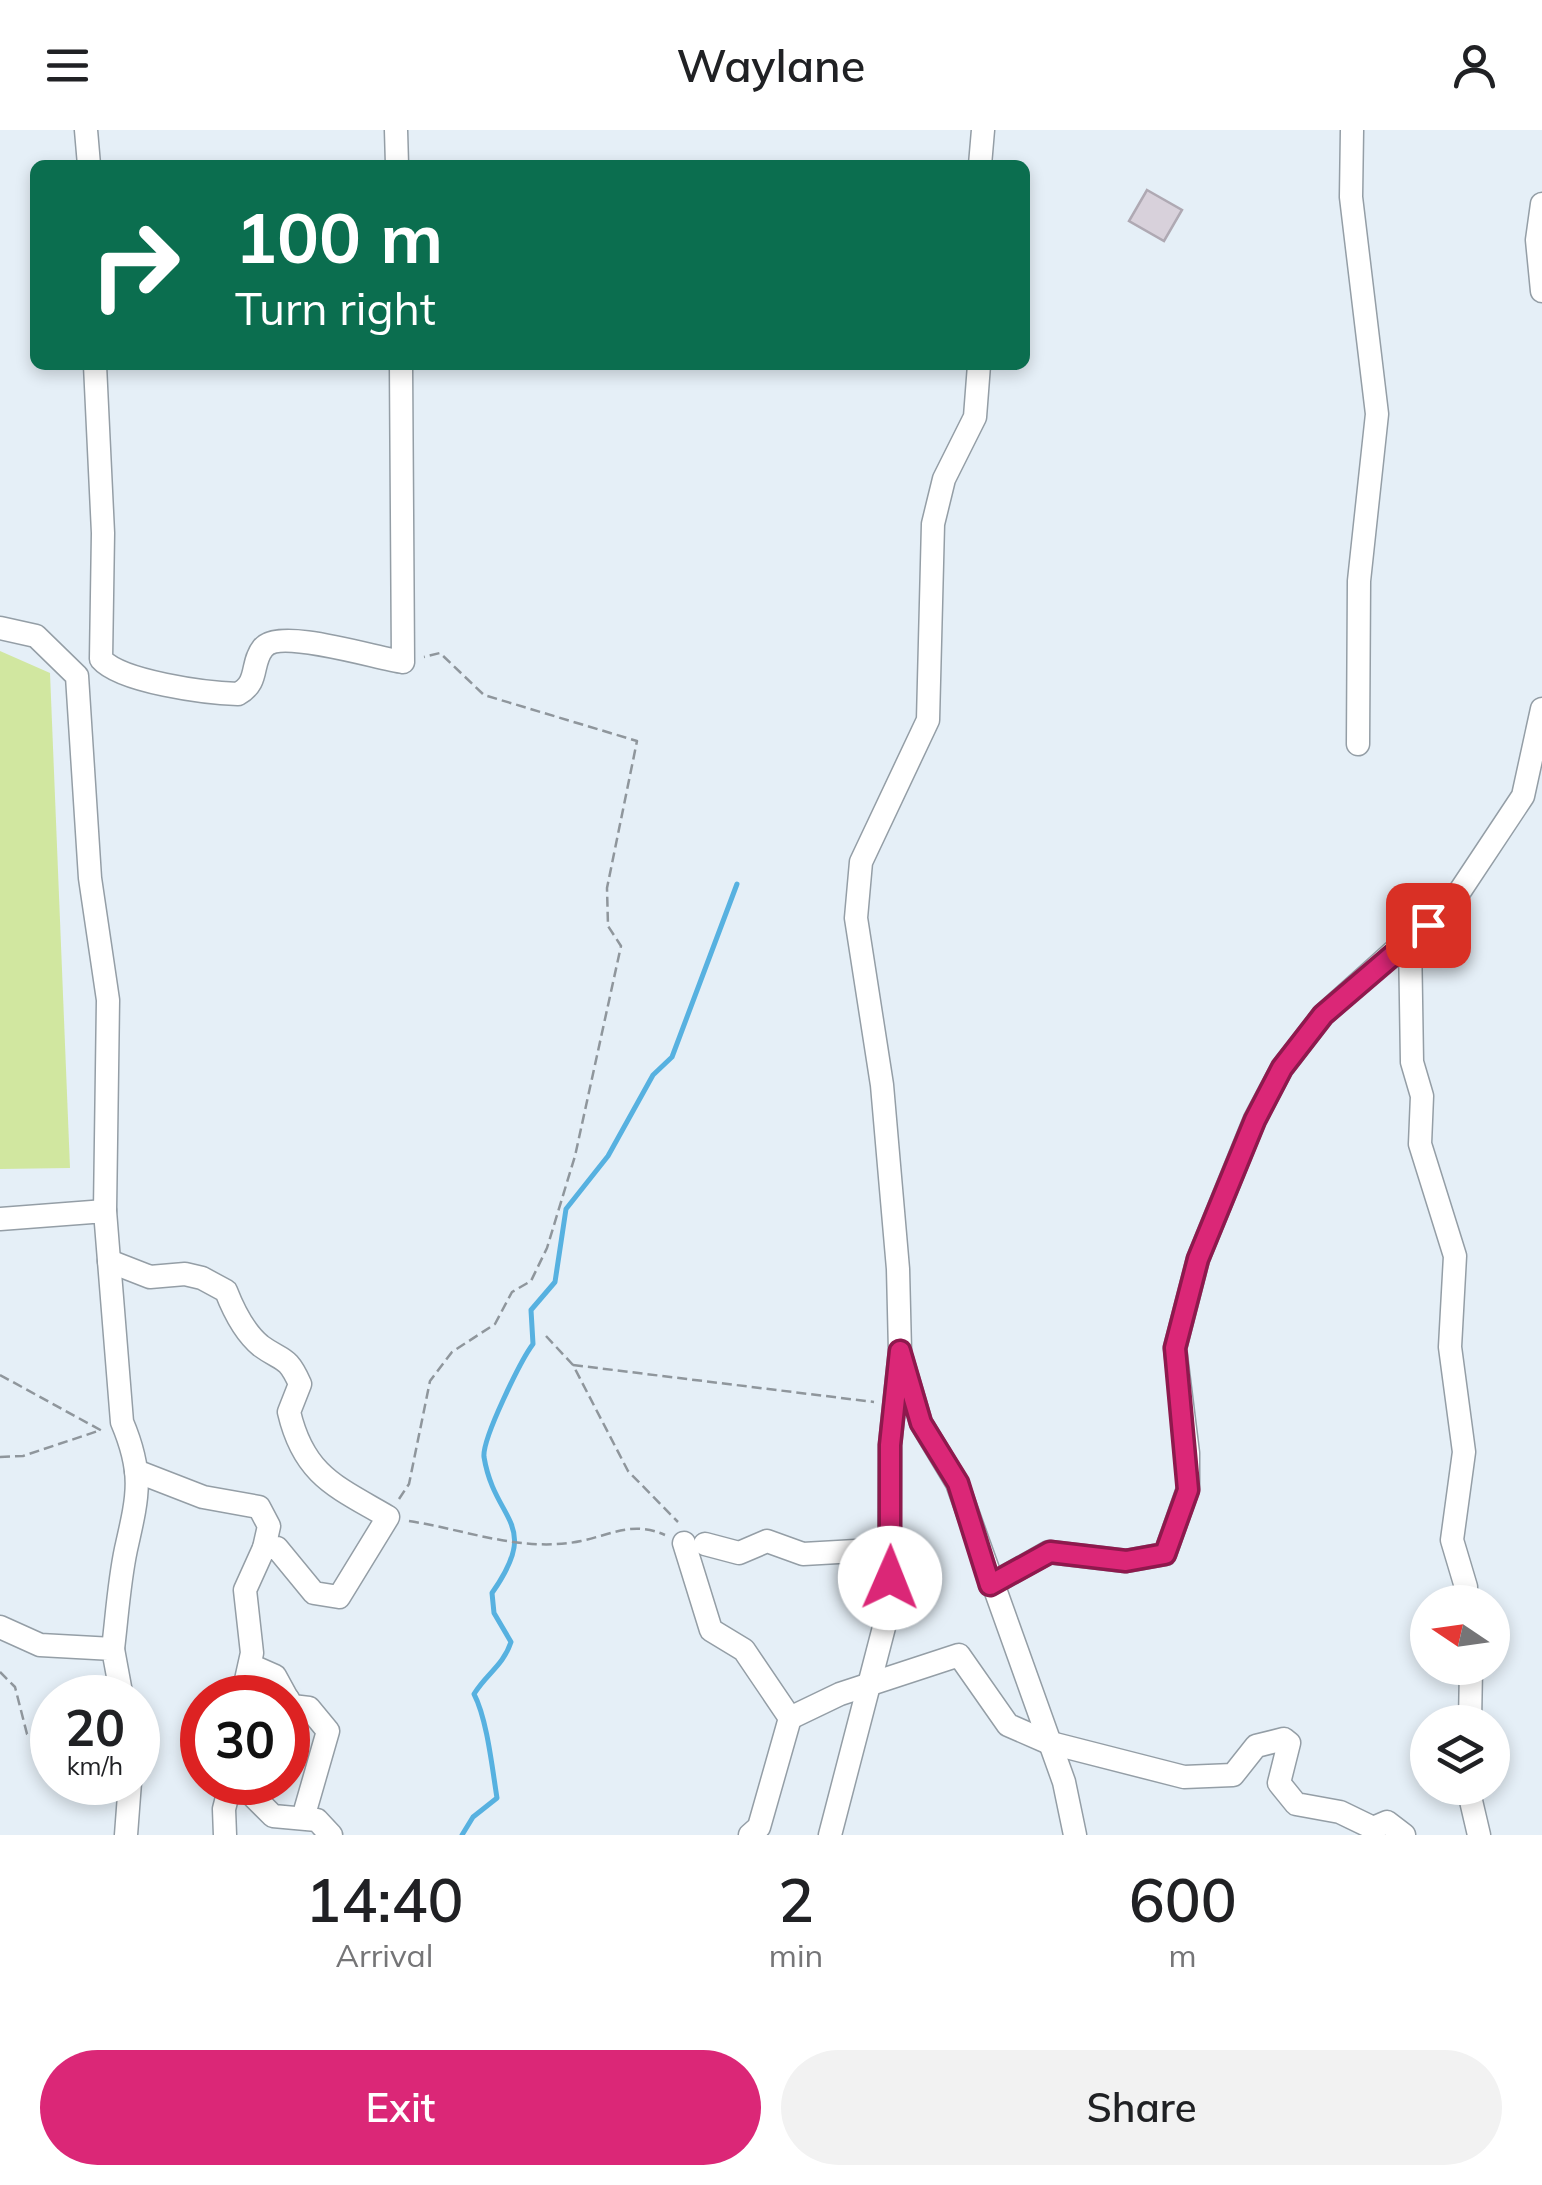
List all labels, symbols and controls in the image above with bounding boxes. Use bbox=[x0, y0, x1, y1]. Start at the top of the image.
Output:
text: Waylane bbox=[677, 37, 865, 93]
icon: menu bbox=[40, 38, 95, 93]
icon: person bbox=[1447, 38, 1502, 93]
text: 100 m bbox=[235, 193, 443, 281]
icon: right bbox=[70, 200, 200, 330]
text: Turn right bbox=[235, 280, 436, 336]
pin bbox=[1386, 883, 1471, 968]
icon: arrive bbox=[1401, 898, 1456, 953]
position arrow bbox=[838, 1526, 942, 1630]
north arrow bbox=[1410, 1585, 1510, 1685]
map controls bbox=[1410, 1585, 1510, 1805]
speed limit sign: 30 bbox=[180, 1675, 310, 1805]
text: 20 bbox=[65, 1696, 125, 1759]
button: layers bbox=[1410, 1705, 1510, 1805]
text: km/h bbox=[67, 1750, 123, 1781]
text: 14:40 bbox=[305, 1862, 464, 1937]
text: 2 bbox=[778, 1862, 814, 1937]
text: 600 bbox=[1129, 1862, 1237, 1937]
text: Arrival bbox=[336, 1935, 433, 1975]
text: min bbox=[769, 1935, 823, 1975]
text: m bbox=[1169, 1935, 1197, 1975]
button: Exit bbox=[40, 2050, 761, 2165]
button: Share bbox=[781, 2050, 1502, 2165]

